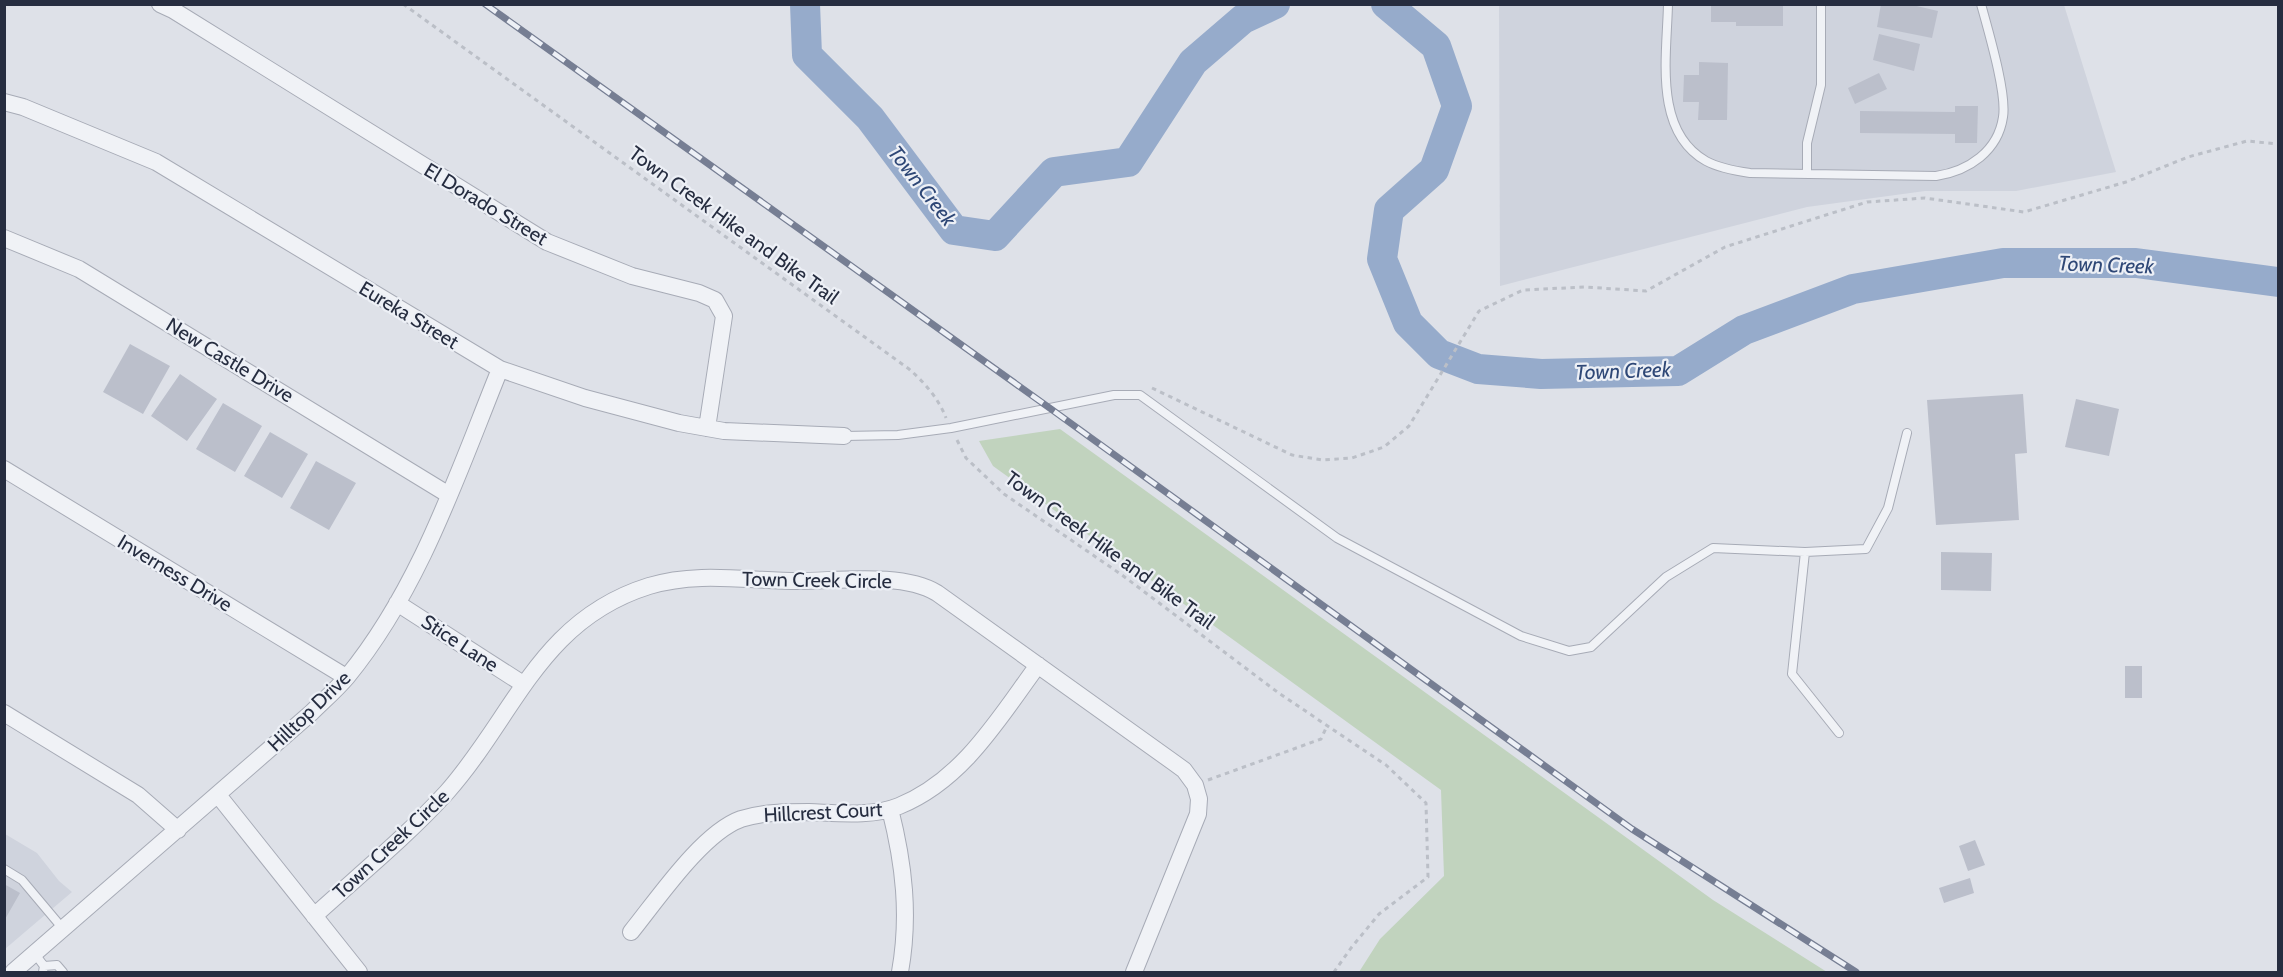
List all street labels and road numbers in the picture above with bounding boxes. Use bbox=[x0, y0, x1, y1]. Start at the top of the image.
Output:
street label: Town Creek Hike and Bike Trail bbox=[625, 141, 844, 309]
street label: El Dorado Street bbox=[420, 158, 552, 250]
street label: Eureka Street bbox=[355, 276, 463, 354]
street label: New Castle Drive bbox=[162, 313, 298, 407]
street label: Town Creek Hike and Bike Trail bbox=[1001, 466, 1220, 634]
street label: Inverness Drive bbox=[113, 529, 237, 617]
street label: Town Creek Circle bbox=[742, 567, 892, 593]
street label: Stice Lane bbox=[417, 609, 503, 677]
street label: Hilltop Drive bbox=[263, 666, 355, 756]
street label: Town Creek Circle bbox=[328, 784, 454, 904]
street label: Hillcrest Court bbox=[763, 797, 883, 827]

